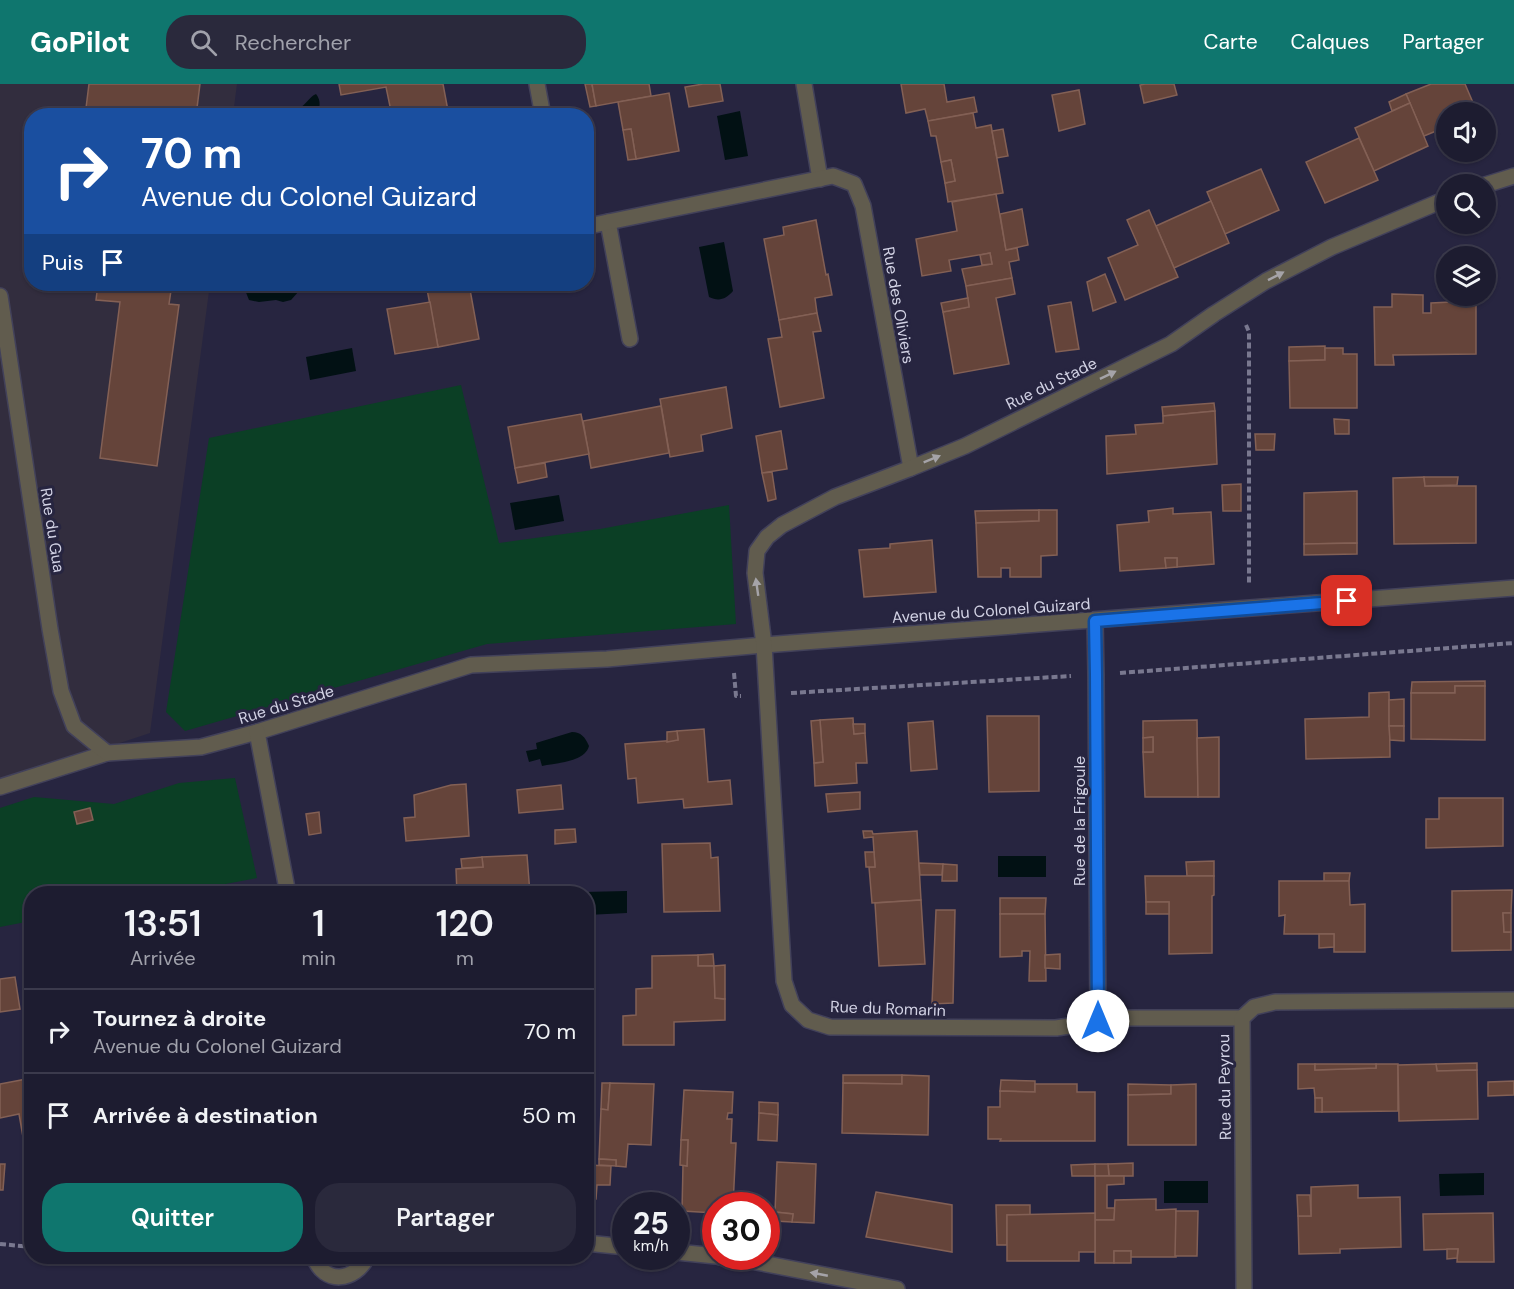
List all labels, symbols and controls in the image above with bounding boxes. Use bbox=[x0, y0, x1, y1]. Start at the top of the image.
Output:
search box bbox=[166, 15, 586, 69]
text: GoPilot bbox=[30, 24, 130, 61]
icon: search bbox=[187, 26, 220, 59]
text: Rechercher bbox=[235, 28, 351, 57]
text: Carte bbox=[1203, 28, 1258, 56]
text: Calques bbox=[1291, 28, 1369, 56]
text: Partager bbox=[1402, 28, 1484, 56]
map controls bbox=[1436, 102, 1496, 306]
button: sound bbox=[1436, 102, 1496, 162]
text: 70 m bbox=[141, 126, 242, 181]
icon: right bbox=[42, 132, 120, 210]
button: search bbox=[1436, 174, 1496, 234]
text: Avenue du Colonel Guizard bbox=[141, 179, 477, 214]
street label: Rue des Oliviers bbox=[878, 245, 919, 365]
icon: arrive bbox=[96, 246, 129, 279]
button: layers bbox=[1436, 246, 1496, 306]
text: Puis bbox=[42, 248, 84, 277]
one-way arrow bbox=[1267, 272, 1285, 282]
street label: Rue du Stade bbox=[1002, 352, 1100, 415]
one-way arrow bbox=[1100, 370, 1117, 380]
one-way arrow bbox=[924, 454, 942, 464]
street label: Rue du Gua bbox=[35, 486, 70, 574]
pin bbox=[1321, 575, 1372, 626]
one-way arrow bbox=[752, 577, 762, 596]
icon: arrive bbox=[1330, 584, 1363, 617]
street label: Avenue du Colonel Guizard bbox=[891, 593, 1091, 628]
street label: Rue du Stade bbox=[236, 680, 336, 729]
street label: Rue de la Frigoule bbox=[1069, 756, 1090, 886]
text: 13:51 bbox=[124, 900, 202, 947]
text: 1 bbox=[312, 900, 325, 947]
text: 120 bbox=[436, 900, 494, 947]
text: Arrivée bbox=[130, 945, 196, 971]
text: min bbox=[302, 945, 336, 971]
text: m bbox=[456, 945, 474, 971]
position arrow bbox=[1066, 989, 1130, 1053]
street label: Rue du Romarin bbox=[830, 996, 946, 1021]
text: Tournez à droite bbox=[93, 1004, 266, 1033]
icon: right bbox=[42, 1015, 75, 1048]
text: 70 m bbox=[524, 1017, 576, 1046]
text: Avenue du Colonel Guizard bbox=[93, 1033, 342, 1059]
street label: Rue du Peyrou bbox=[1213, 1034, 1236, 1140]
icon: arrive bbox=[42, 1099, 75, 1132]
text: Arrivée à destination bbox=[93, 1101, 318, 1130]
text: 50 m bbox=[522, 1101, 576, 1130]
button: Quitter bbox=[42, 1183, 303, 1252]
button: Partager bbox=[315, 1183, 576, 1252]
speed limit sign: 30 bbox=[702, 1192, 780, 1270]
text: 25 bbox=[633, 1204, 669, 1243]
text: km/h bbox=[633, 1236, 669, 1256]
one-way arrow bbox=[809, 1269, 828, 1278]

